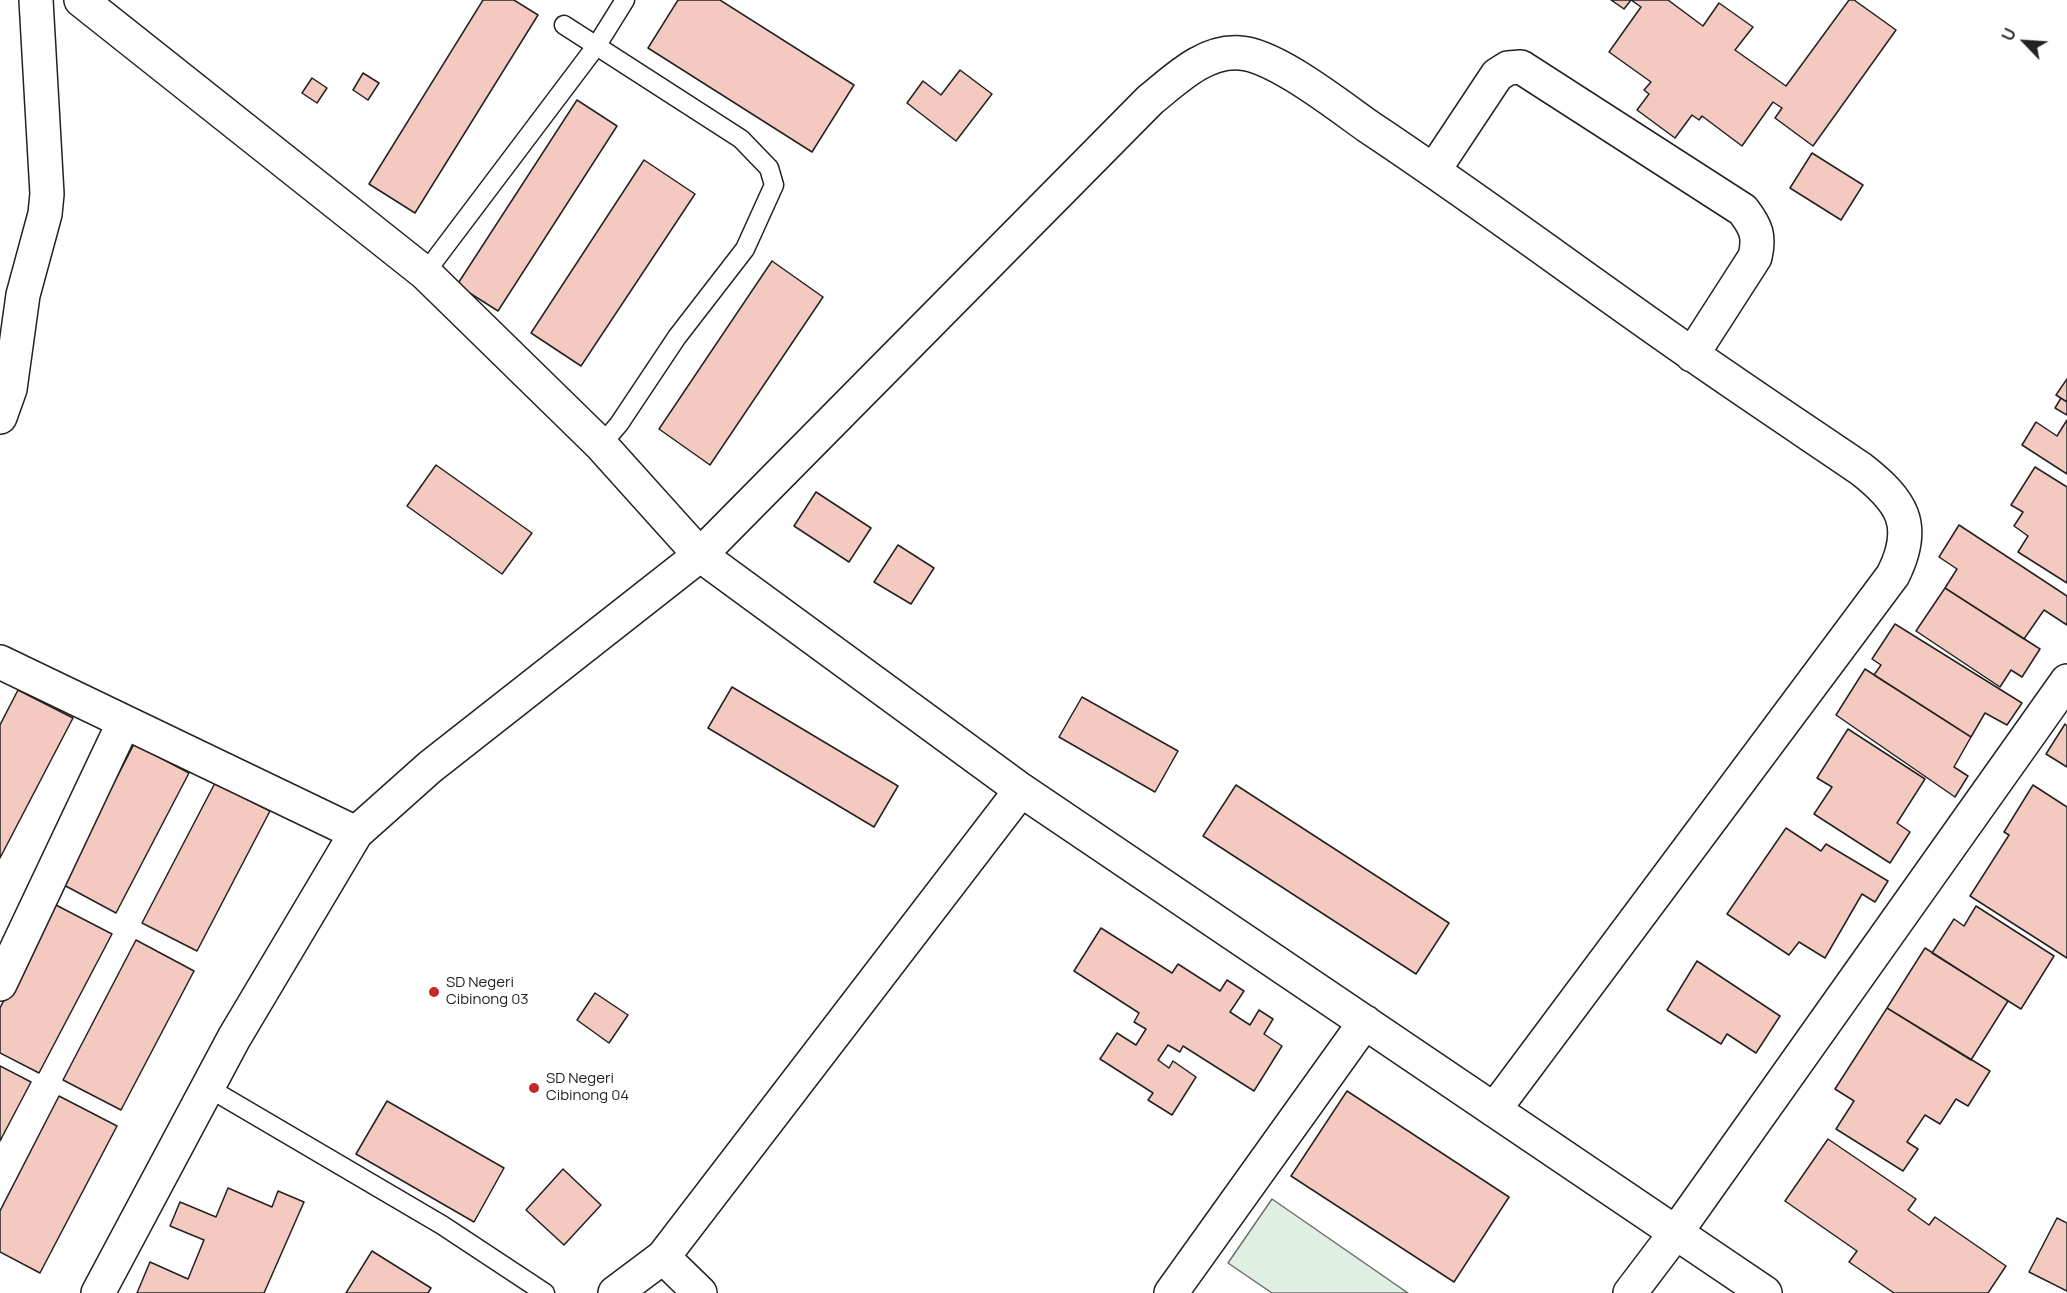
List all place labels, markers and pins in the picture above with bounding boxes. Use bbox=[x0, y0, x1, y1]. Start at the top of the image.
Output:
place label: SD Negeri Cibinong 03 bbox=[446, 974, 529, 1009]
marker: SD Negeri Cibinong 03 bbox=[427, 985, 441, 999]
place label: SD Negeri Cibinong 04 bbox=[546, 1070, 629, 1105]
marker: SD Negeri Cibinong 04 bbox=[527, 1081, 541, 1095]

